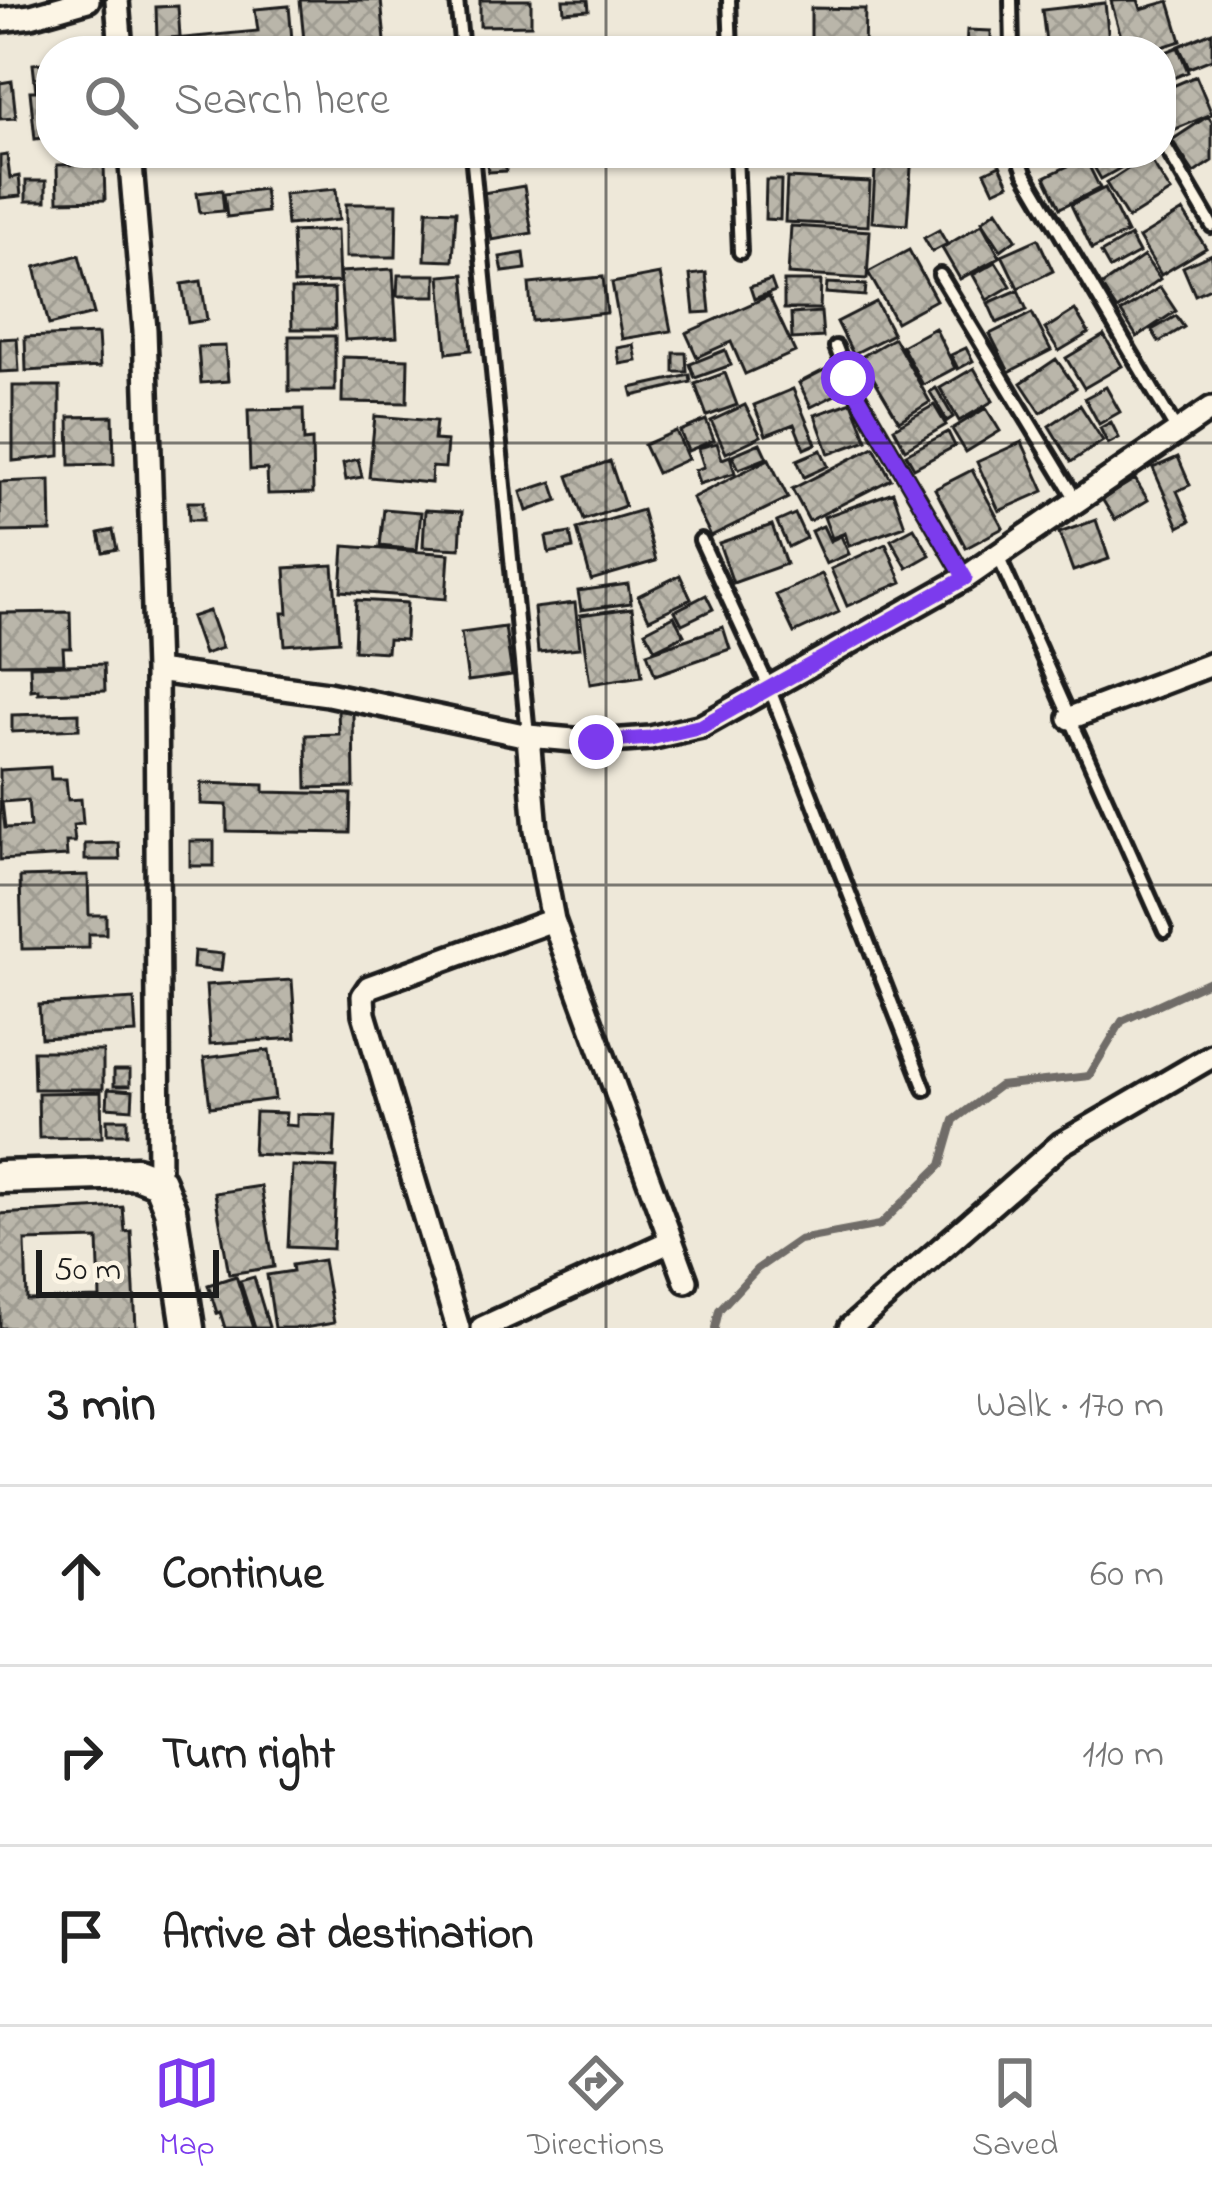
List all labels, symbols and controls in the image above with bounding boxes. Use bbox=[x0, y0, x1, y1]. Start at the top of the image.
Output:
search box bbox=[36, 36, 1176, 168]
icon: search bbox=[78, 69, 144, 135]
text: Search here bbox=[174, 69, 390, 135]
route start bbox=[821, 351, 875, 405]
route end bbox=[569, 715, 623, 769]
scale bar bbox=[36, 1244, 219, 1297]
text: 50 m bbox=[54, 1247, 121, 1295]
text: 3 min bbox=[48, 1369, 156, 1444]
text: Walk · 170 m bbox=[976, 1378, 1164, 1435]
icon: ahead bbox=[48, 1543, 114, 1609]
text: Continue bbox=[162, 1543, 323, 1609]
text: 60 m bbox=[1090, 1547, 1164, 1604]
icon: right bbox=[48, 1723, 114, 1789]
text: Turn right bbox=[162, 1723, 335, 1789]
text: 110 m bbox=[1082, 1727, 1164, 1784]
icon: arrive bbox=[48, 1903, 114, 1969]
text: Arrive at destination bbox=[162, 1903, 533, 1969]
tab: Map bbox=[154, 2050, 220, 2170]
tab: Directions bbox=[527, 2050, 665, 2170]
tab: Saved bbox=[972, 2050, 1058, 2170]

